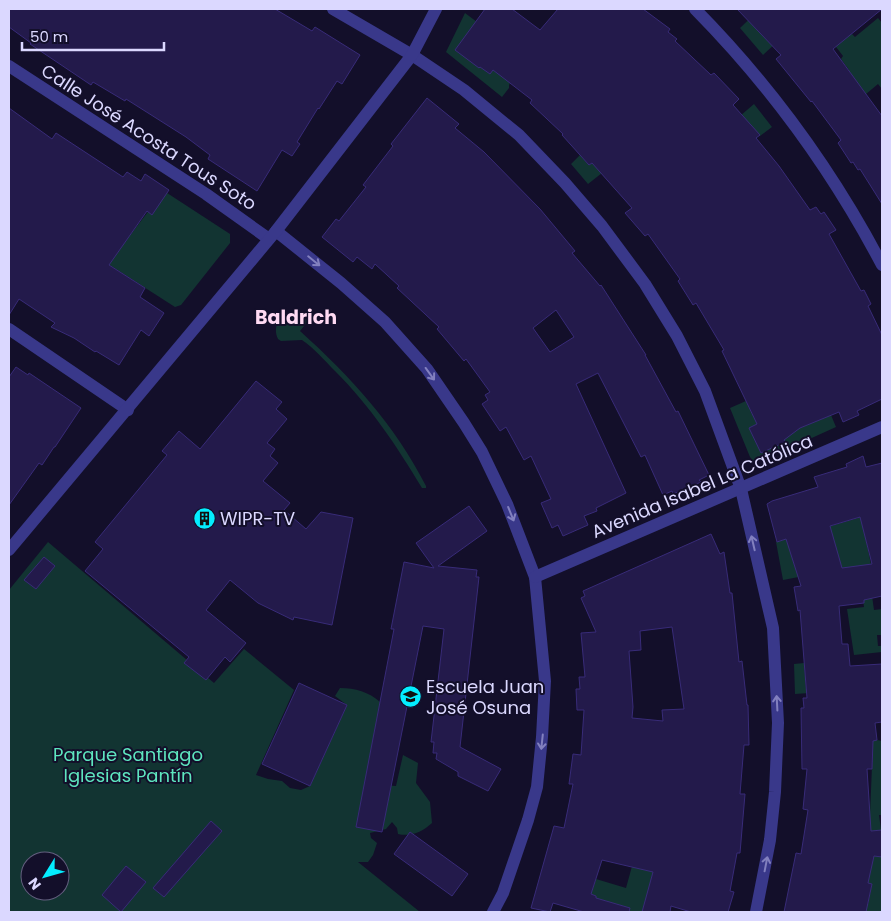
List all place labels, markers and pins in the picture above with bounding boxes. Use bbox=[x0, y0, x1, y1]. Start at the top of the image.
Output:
building icon: WIPR-TV bbox=[192, 506, 216, 530]
place label: WIPR-TV bbox=[220, 506, 295, 531]
place label: Escuela Juan José Osuna bbox=[426, 674, 544, 720]
school or university icon: Escuela Juan José Osuna bbox=[398, 684, 422, 708]

